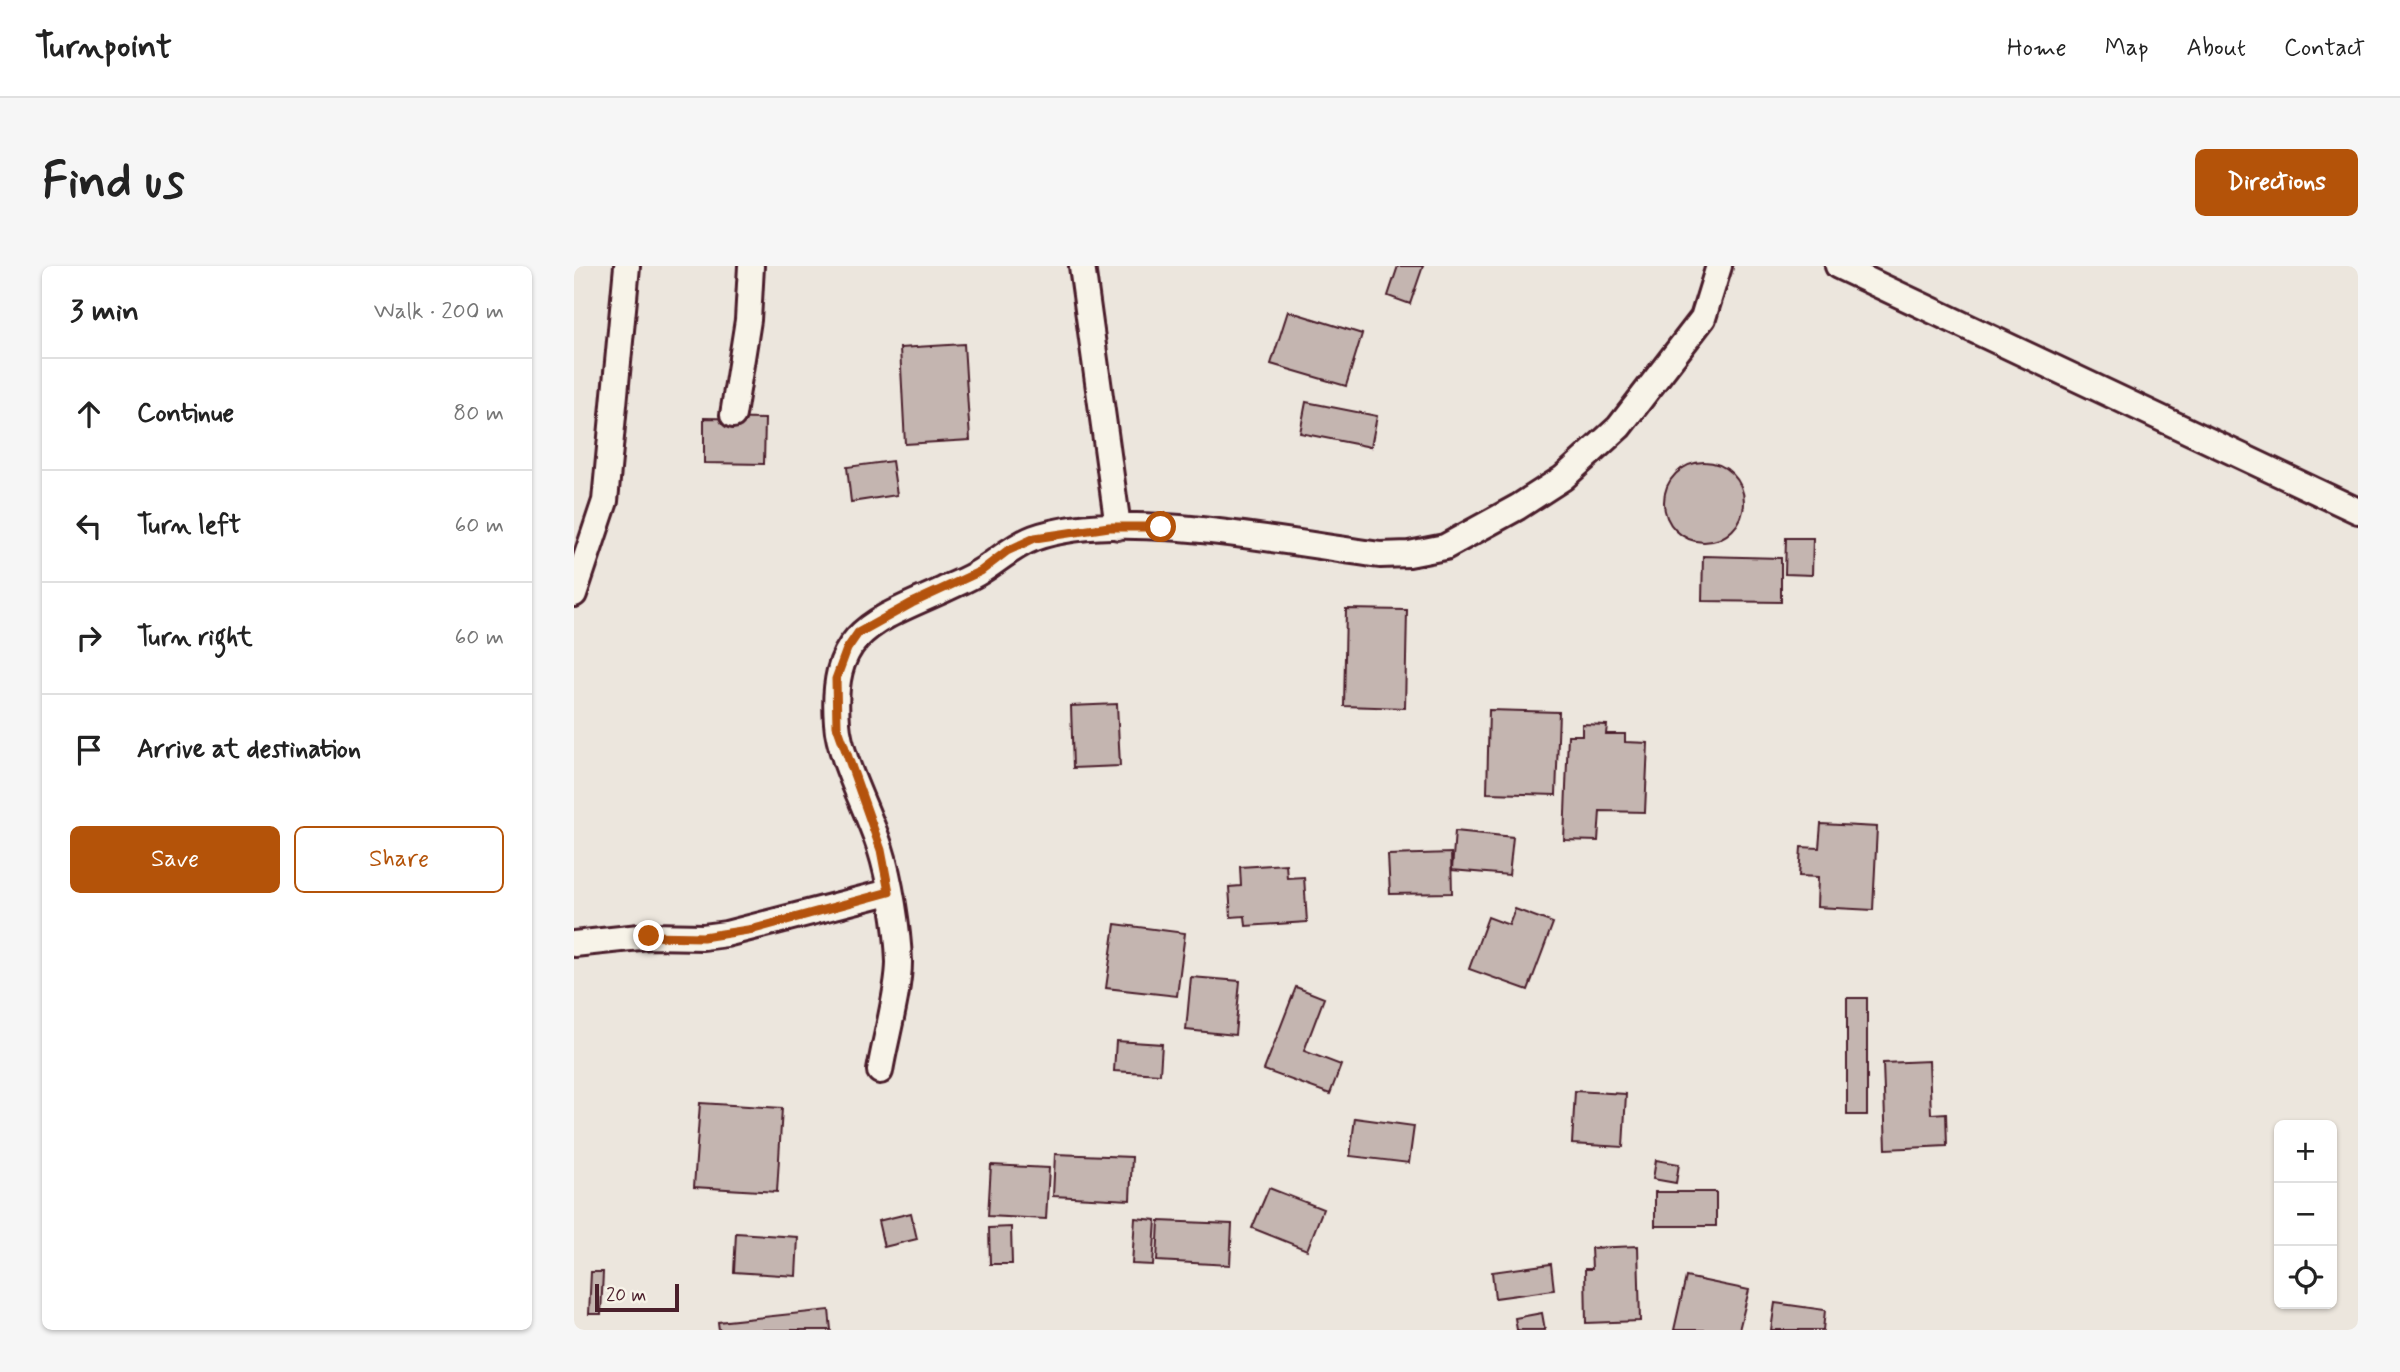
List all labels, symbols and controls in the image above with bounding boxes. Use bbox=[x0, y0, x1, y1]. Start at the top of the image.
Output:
text: Turnpoint bbox=[35, 26, 172, 70]
text: Home bbox=[2007, 33, 2067, 64]
text: Map bbox=[2105, 33, 2149, 64]
text: About bbox=[2187, 33, 2246, 64]
text: Contact bbox=[2284, 33, 2365, 64]
button: Directions bbox=[2195, 149, 2358, 216]
text: Find us bbox=[42, 150, 185, 215]
text: 3 min bbox=[70, 292, 139, 331]
text: Walk · 200 m bbox=[374, 297, 504, 327]
icon: ahead bbox=[70, 395, 108, 433]
text: Continue bbox=[137, 397, 234, 431]
text: 80 m bbox=[453, 399, 504, 429]
icon: left bbox=[70, 507, 108, 545]
text: Turn left bbox=[137, 509, 241, 543]
text: 60 m bbox=[455, 511, 504, 541]
route start bbox=[1145, 511, 1176, 542]
icon: right bbox=[70, 619, 108, 657]
text: Turn right bbox=[137, 621, 253, 655]
text: 60 m bbox=[455, 623, 504, 653]
icon: arrive bbox=[70, 731, 108, 769]
text: Arrive at destination bbox=[137, 733, 361, 767]
button: Save bbox=[70, 826, 280, 893]
button: Share bbox=[294, 826, 504, 893]
route end bbox=[633, 920, 664, 951]
map controls bbox=[2274, 1120, 2337, 1309]
button: + bbox=[2274, 1120, 2337, 1183]
button: − bbox=[2274, 1183, 2337, 1246]
button: locate bbox=[2274, 1246, 2337, 1309]
scale bar bbox=[595, 1281, 679, 1313]
text: 20 m bbox=[606, 1283, 646, 1308]

